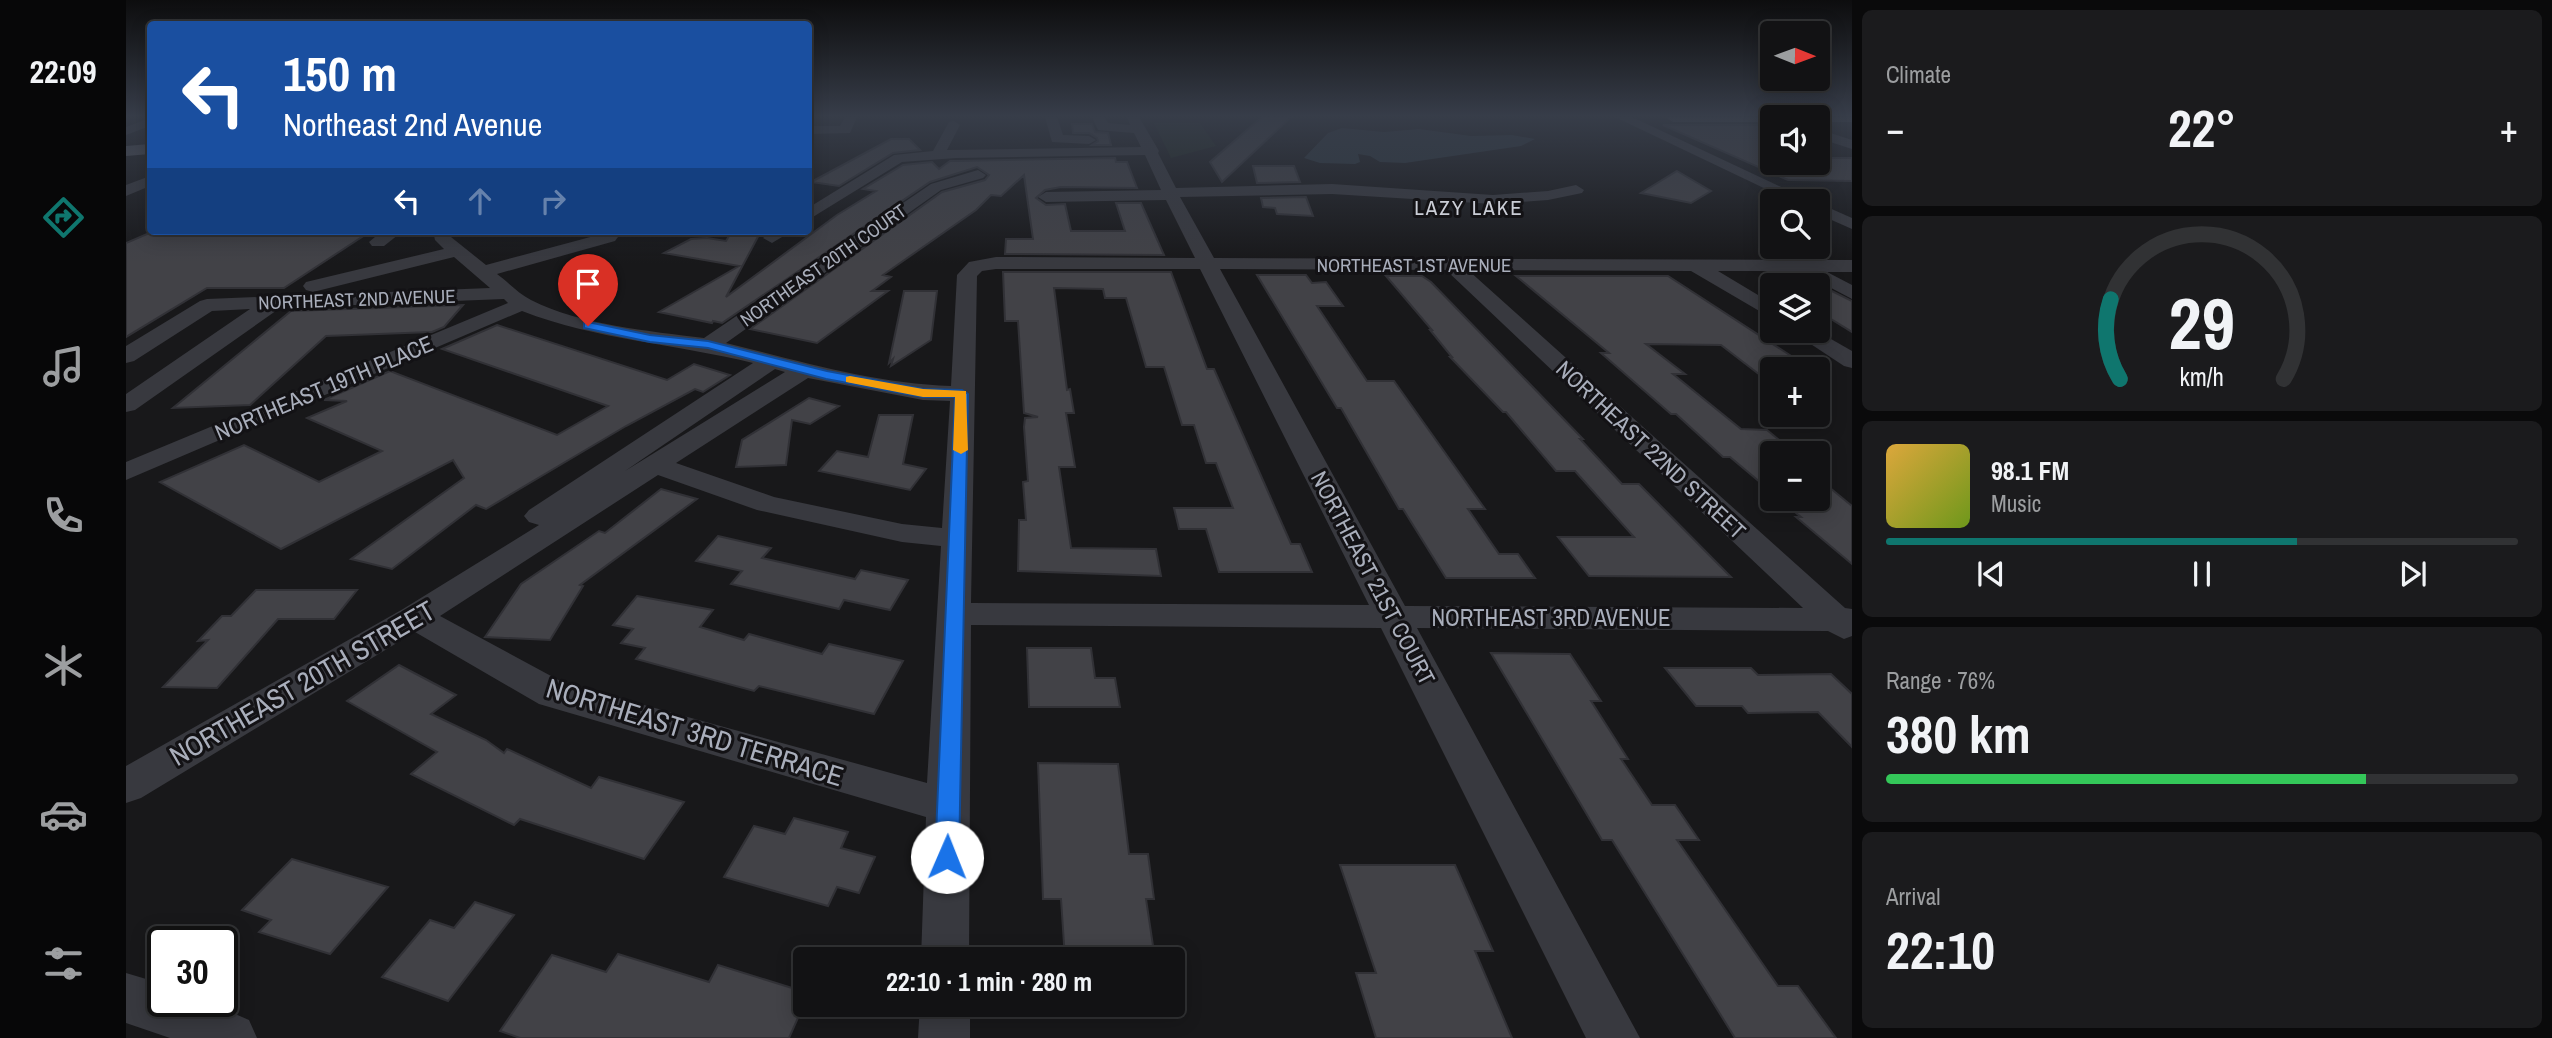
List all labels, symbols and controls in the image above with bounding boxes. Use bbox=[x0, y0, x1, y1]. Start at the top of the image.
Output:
north arrow bbox=[1760, 21, 1830, 91]
map controls bbox=[1760, 21, 1830, 511]
text: 150 m bbox=[283, 40, 397, 106]
icon: left bbox=[168, 49, 259, 140]
text: 22:09 bbox=[29, 50, 97, 93]
text: Climate bbox=[1886, 59, 1951, 90]
text: 22° bbox=[2168, 93, 2236, 163]
text: Northeast 2nd Avenue bbox=[283, 103, 542, 146]
text: − bbox=[1886, 103, 1904, 154]
text: + bbox=[2500, 103, 2518, 154]
button: sound bbox=[1760, 105, 1830, 175]
icon: left bbox=[388, 182, 426, 220]
icon: ahead bbox=[461, 182, 499, 220]
icon: right bbox=[534, 182, 572, 220]
button: search bbox=[1760, 189, 1830, 259]
icon: directions bbox=[39, 193, 88, 242]
district label: LAZY LAKE bbox=[1414, 193, 1524, 222]
street label: NORTHEAST 20TH COURT bbox=[735, 197, 912, 332]
street label: NORTHEAST 1ST AVENUE bbox=[1317, 252, 1511, 278]
pin bbox=[558, 254, 618, 326]
icon: arrive bbox=[569, 265, 607, 303]
button: layers bbox=[1760, 273, 1830, 343]
text: 29 bbox=[2169, 275, 2235, 373]
street label: NORTHEAST 2ND AVENUE bbox=[258, 283, 456, 315]
street label: NORTHEAST 19TH PLACE bbox=[210, 328, 438, 448]
icon: music bbox=[39, 342, 88, 391]
street label: NORTHEAST 22ND STREET bbox=[1550, 353, 1753, 546]
button: + bbox=[1760, 357, 1830, 427]
text: km/h bbox=[2180, 360, 2224, 394]
button: − bbox=[1760, 441, 1830, 511]
text: 98.1 FM bbox=[1991, 453, 2069, 488]
street label: NORTHEAST 21ST COURT bbox=[1304, 466, 1443, 690]
text: Music bbox=[1991, 488, 2041, 519]
icon: phone bbox=[39, 491, 88, 540]
icon: previous bbox=[1972, 555, 2010, 593]
icon: pause bbox=[2183, 555, 2221, 593]
icon: next bbox=[2394, 555, 2432, 593]
street label: NORTHEAST 20TH STREET bbox=[162, 591, 442, 775]
street label: NORTHEAST 3RD AVENUE bbox=[1431, 602, 1671, 633]
icon: climate bbox=[39, 641, 88, 690]
text: Range · 76% bbox=[1886, 665, 1995, 696]
street label: NORTHEAST 3RD TERRACE bbox=[542, 669, 848, 795]
text: 380 km bbox=[1886, 699, 2031, 769]
icon: car bbox=[39, 790, 88, 839]
position arrow bbox=[910, 820, 984, 894]
text: Arrival bbox=[1886, 881, 1941, 912]
text: 22:10 bbox=[1886, 915, 1995, 985]
speed limit sign: 30 bbox=[147, 926, 238, 1017]
icon: filters bbox=[39, 939, 88, 988]
text: 22:10 · 1 min · 280 m bbox=[886, 964, 1092, 999]

